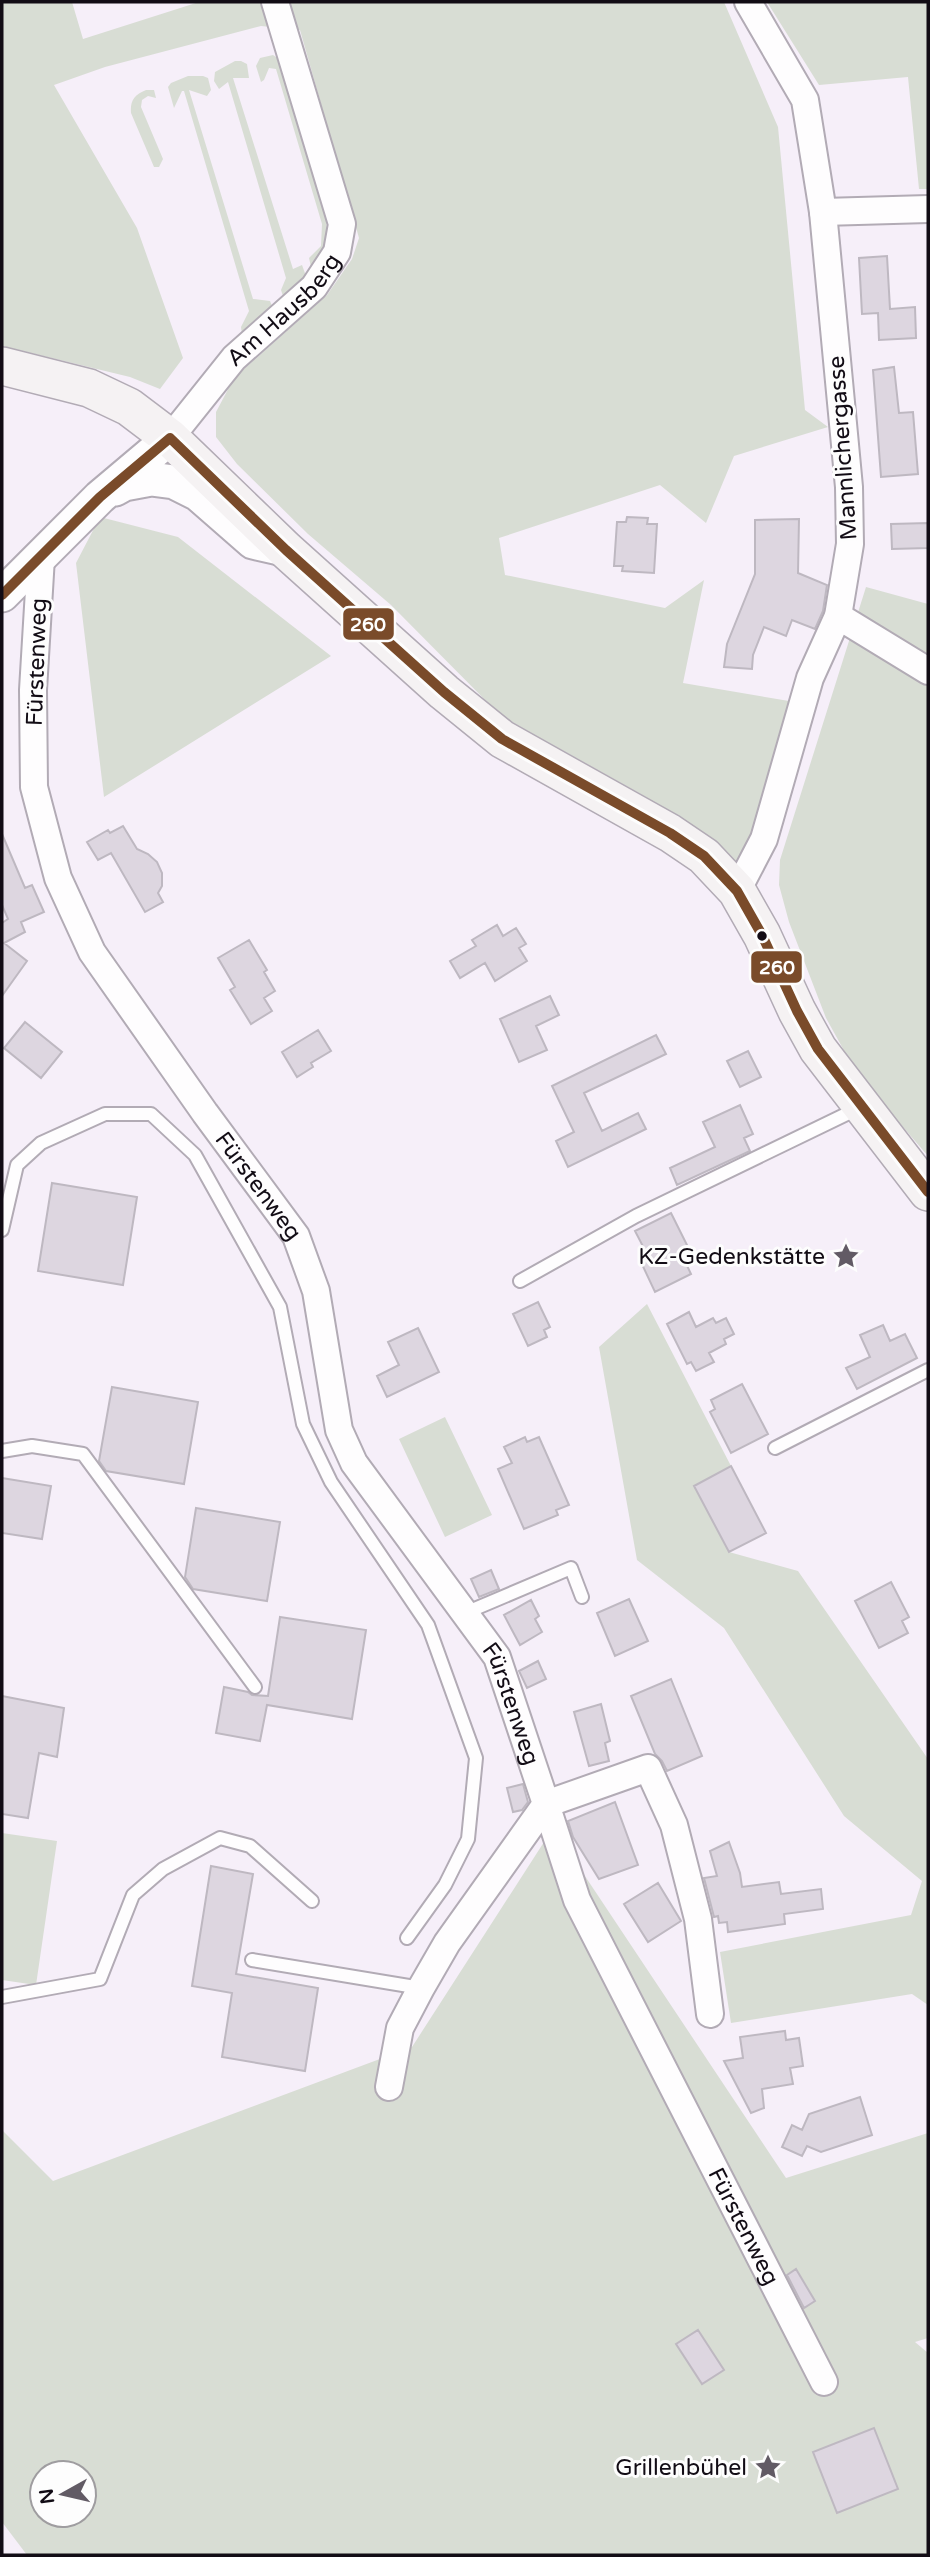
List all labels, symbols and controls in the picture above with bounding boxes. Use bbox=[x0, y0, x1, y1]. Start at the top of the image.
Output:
street label: Am Hausberg bbox=[221, 248, 347, 373]
street label: Mannlichergasse bbox=[823, 355, 863, 541]
street label: Fürstenweg bbox=[21, 598, 53, 726]
line badge: 260 bbox=[342, 607, 395, 641]
text: 260 bbox=[350, 614, 386, 636]
unlabelled marker bbox=[755, 929, 769, 943]
line badge: 260 bbox=[750, 950, 803, 984]
text: 260 bbox=[759, 957, 795, 979]
street label: Fürstenweg bbox=[209, 1127, 307, 1246]
place icon: KZ-Gedenkstätte bbox=[831, 1241, 861, 1271]
place label: KZ-Gedenkstätte bbox=[638, 1243, 825, 1271]
street label: Fürstenweg bbox=[476, 1637, 545, 1769]
street label: Fürstenweg bbox=[702, 2163, 785, 2290]
place icon: Grillenbühel bbox=[753, 2452, 783, 2482]
place label: Grillenbühel bbox=[615, 2454, 747, 2482]
north arrow bbox=[28, 2459, 98, 2529]
text: N bbox=[35, 2487, 59, 2505]

